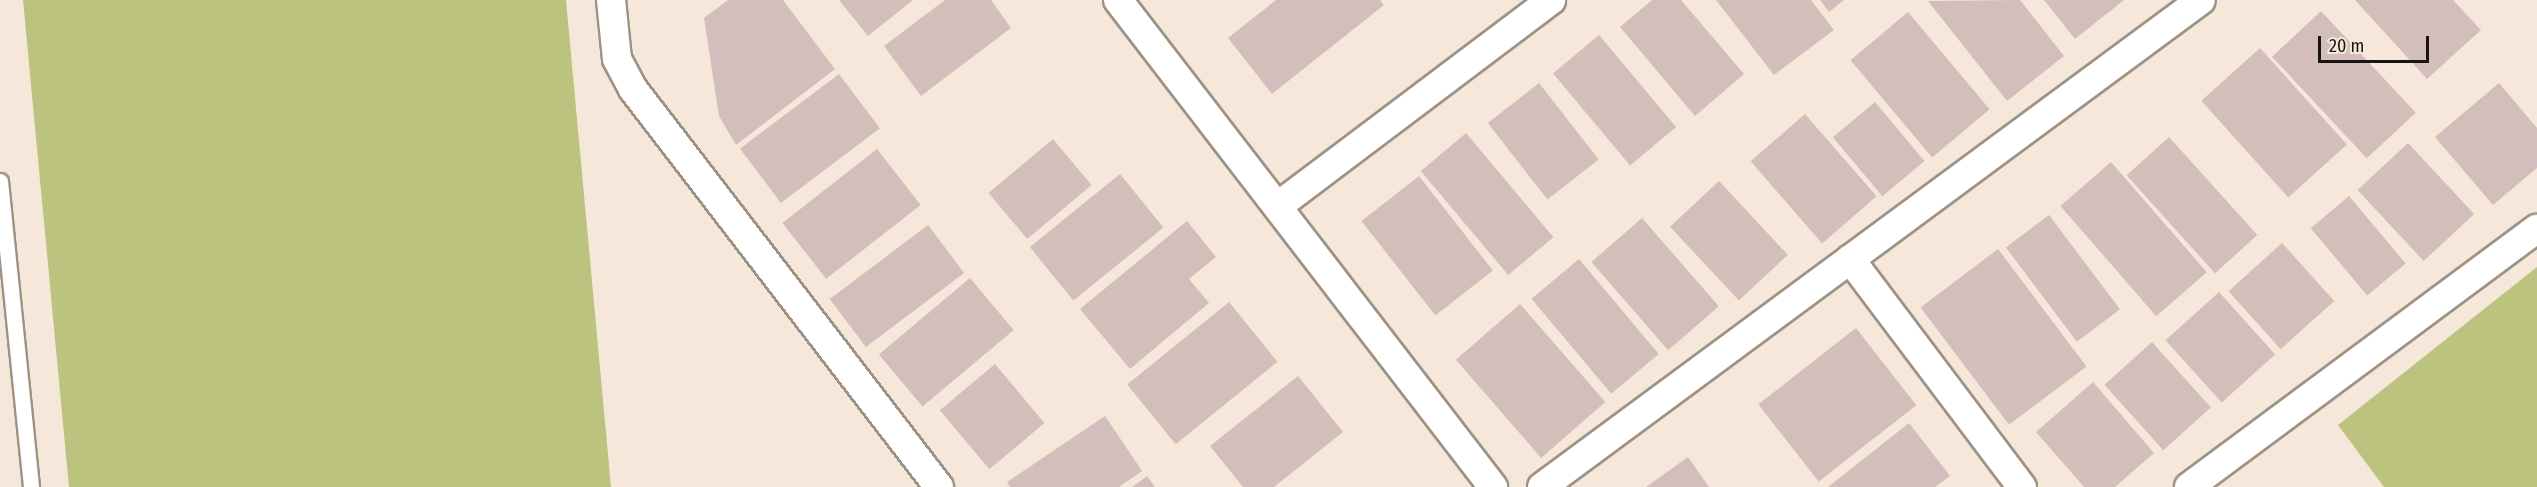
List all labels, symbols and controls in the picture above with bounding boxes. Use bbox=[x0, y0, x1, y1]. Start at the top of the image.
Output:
scale bar bbox=[2321, 24, 2432, 62]
text: 20 m bbox=[2329, 35, 2364, 57]

